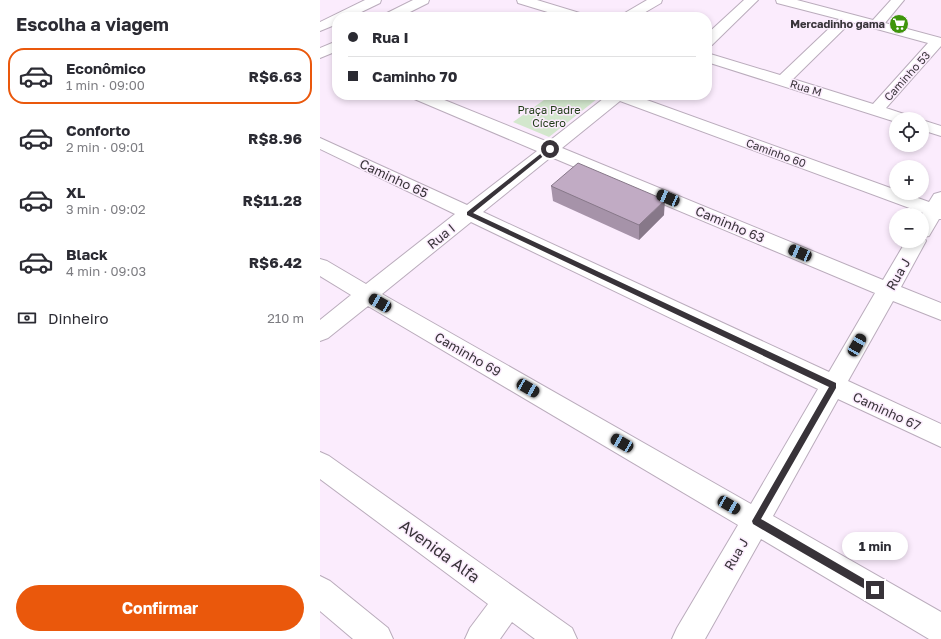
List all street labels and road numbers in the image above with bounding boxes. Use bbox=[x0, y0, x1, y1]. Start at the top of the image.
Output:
street label: Caminho 53 bbox=[881, 48, 932, 103]
street label: Rua M bbox=[789, 77, 824, 98]
street label: Caminho 60 bbox=[744, 136, 808, 169]
street label: Caminho 65 bbox=[357, 155, 431, 201]
street label: Caminho 63 bbox=[693, 202, 767, 246]
street label: Rua I bbox=[424, 220, 458, 252]
street label: Rua J bbox=[883, 255, 913, 293]
street label: Caminho 69 bbox=[432, 329, 504, 379]
street label: Caminho 67 bbox=[851, 388, 924, 434]
street label: Avenida Alfa bbox=[396, 515, 484, 587]
street label: Rua J bbox=[721, 535, 751, 573]

